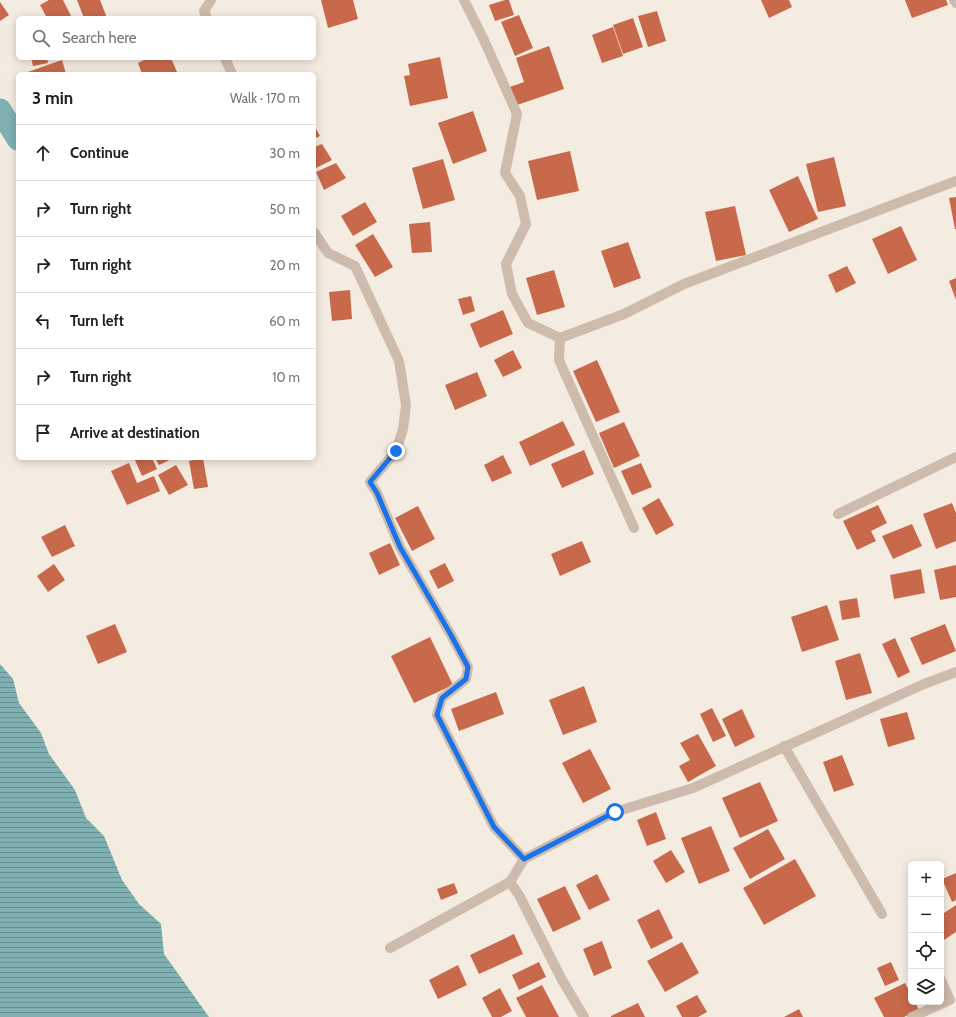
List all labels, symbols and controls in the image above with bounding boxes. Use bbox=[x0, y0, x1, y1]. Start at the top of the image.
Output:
search box bbox=[16, 16, 316, 60]
icon: search bbox=[30, 27, 52, 49]
text: Search here bbox=[62, 29, 137, 47]
text: 3 min bbox=[32, 88, 73, 108]
text: Walk · 170 m bbox=[230, 90, 300, 106]
icon: ahead bbox=[32, 142, 54, 164]
text: Continue bbox=[70, 144, 129, 162]
text: 30 m bbox=[270, 145, 300, 161]
icon: right bbox=[32, 198, 54, 220]
text: Turn right bbox=[70, 200, 131, 218]
text: 50 m bbox=[270, 201, 300, 217]
icon: right bbox=[32, 254, 54, 276]
text: Turn right bbox=[70, 256, 131, 274]
text: 20 m bbox=[270, 257, 300, 273]
icon: left bbox=[32, 310, 54, 332]
text: Turn left bbox=[70, 312, 124, 330]
text: 60 m bbox=[269, 313, 300, 329]
icon: right bbox=[32, 366, 54, 388]
text: Turn right bbox=[70, 368, 131, 386]
text: 10 m bbox=[272, 369, 300, 385]
icon: arrive bbox=[32, 422, 54, 444]
text: Arrive at destination bbox=[70, 424, 200, 442]
route end bbox=[387, 442, 405, 460]
route start bbox=[606, 803, 624, 821]
map controls bbox=[908, 861, 944, 1005]
button: + bbox=[908, 861, 944, 897]
button: − bbox=[908, 897, 944, 933]
button: locate bbox=[908, 933, 944, 969]
button: layers bbox=[908, 969, 944, 1005]

